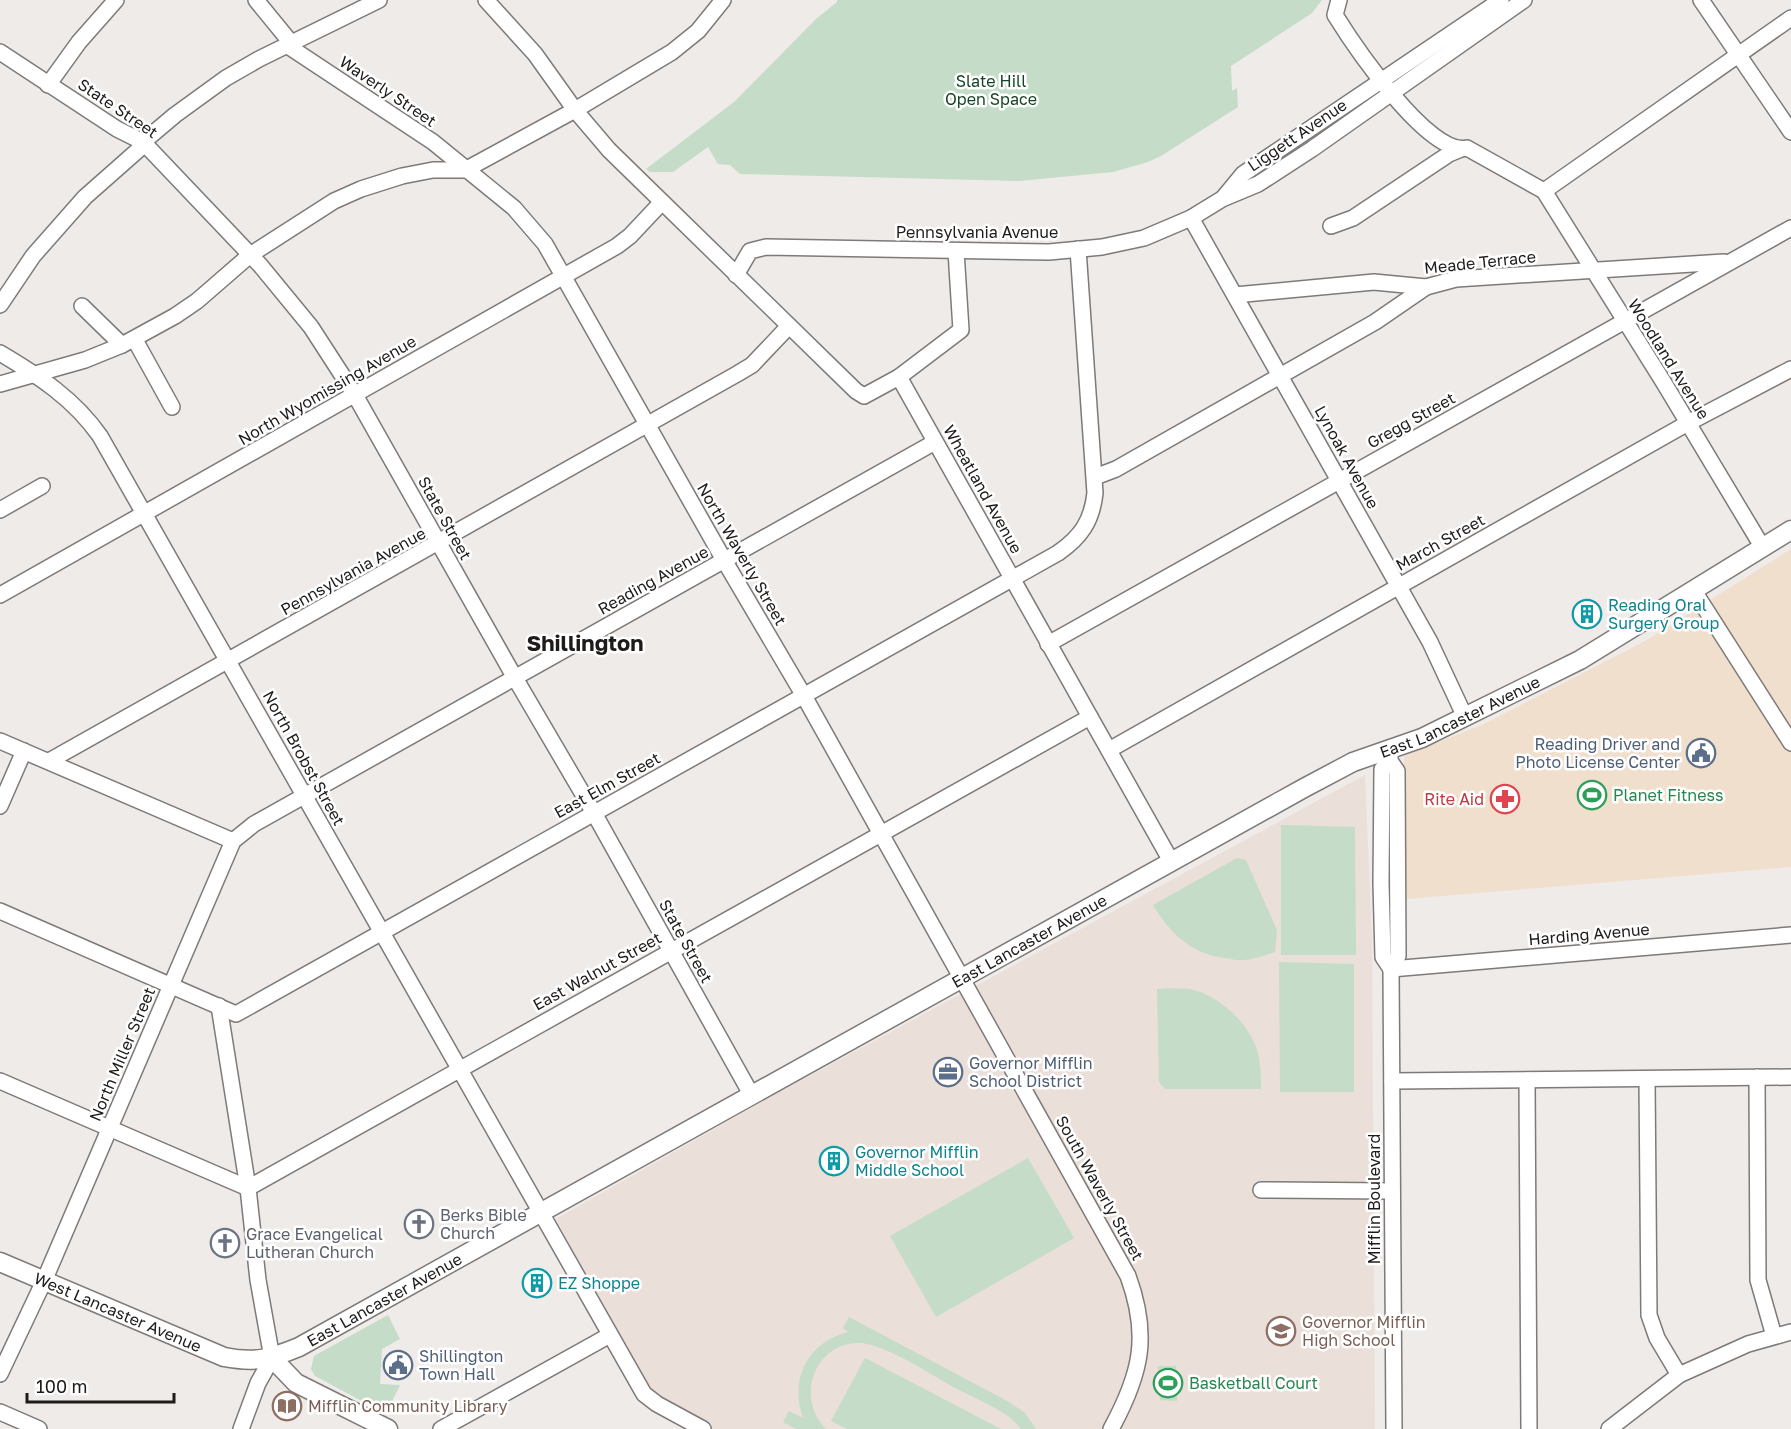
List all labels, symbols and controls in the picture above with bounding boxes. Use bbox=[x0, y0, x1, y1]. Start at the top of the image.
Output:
street label: Waverly Street bbox=[336, 51, 440, 131]
park label: Slate Hill Open Space bbox=[945, 71, 1037, 109]
street label: State Street bbox=[74, 74, 162, 142]
street label: Liggett Avenue bbox=[1244, 94, 1350, 176]
street label: Pennsylvania Avenue bbox=[896, 222, 1058, 242]
street label: Meade Terrace bbox=[1423, 246, 1537, 278]
street label: Woodland Avenue bbox=[1624, 295, 1714, 423]
street label: North Wyomissing Avenue bbox=[235, 331, 419, 449]
street label: Gregg Street bbox=[1363, 388, 1459, 452]
street label: Lynoak Avenue bbox=[1310, 402, 1384, 512]
street label: Wheatland Avenue bbox=[939, 421, 1027, 557]
street label: State Street bbox=[414, 473, 476, 563]
street label: North Waverly Street bbox=[693, 479, 791, 629]
street label: March Street bbox=[1392, 509, 1488, 575]
street label: Pennsylvania Avenue bbox=[277, 523, 429, 619]
street label: Reading Avenue bbox=[594, 541, 712, 619]
place label: Reading Oral Surgery Group bbox=[1608, 595, 1719, 633]
building icon: Reading Oral Surgery Group bbox=[1571, 598, 1603, 630]
district label: Shillington bbox=[527, 629, 644, 656]
street label: East Lancaster Avenue bbox=[1377, 671, 1543, 762]
street label: North Brobst Street bbox=[259, 687, 349, 829]
place label: Reading Driver and Photo License Center bbox=[1515, 734, 1680, 772]
public building icon: Reading Driver and Photo License Center bbox=[1685, 737, 1717, 769]
street label: East Elm Street bbox=[551, 748, 663, 822]
sports icon: Planet Fitness bbox=[1576, 779, 1608, 811]
pharmacy icon: Rite Aid bbox=[1489, 783, 1521, 815]
place label: Planet Fitness bbox=[1613, 785, 1723, 805]
place label: Rite Aid bbox=[1424, 789, 1484, 809]
street label: East Lancaster Avenue bbox=[948, 890, 1110, 992]
street label: State Street bbox=[655, 896, 717, 986]
street label: Harding Avenue bbox=[1528, 919, 1650, 949]
street label: East Walnut Street bbox=[529, 927, 665, 1015]
street label: North Miller Street bbox=[85, 984, 159, 1124]
place label: Governor Mifflin School District bbox=[969, 1053, 1093, 1091]
office icon: Governor Mifflin School District bbox=[932, 1056, 964, 1088]
street label: South Waverly Street bbox=[1052, 1112, 1148, 1264]
street label: Mifflin Boulevard bbox=[1364, 1134, 1384, 1264]
place label: Governor Mifflin Middle School bbox=[855, 1142, 979, 1180]
building icon: Governor Mifflin Middle School bbox=[818, 1145, 850, 1177]
place label: Berks Bible Church bbox=[440, 1205, 527, 1243]
church icon: Berks Bible Church bbox=[403, 1208, 435, 1240]
place label: Grace Evangelical Lutheran Church bbox=[246, 1224, 383, 1262]
church icon: Grace Evangelical Lutheran Church bbox=[209, 1227, 241, 1259]
street label: East Lancaster Avenue bbox=[303, 1248, 465, 1351]
building icon: EZ Shoppe bbox=[521, 1267, 553, 1299]
street label: West Lancaster Avenue bbox=[31, 1268, 205, 1356]
place label: EZ Shoppe bbox=[558, 1273, 640, 1293]
place label: Governor Mifflin High School bbox=[1302, 1312, 1426, 1350]
school or university icon: Governor Mifflin High School bbox=[1265, 1315, 1297, 1347]
place label: Shillington Town Hall bbox=[419, 1346, 503, 1384]
public building icon: Shillington Town Hall bbox=[382, 1349, 414, 1381]
scale bar bbox=[27, 1366, 174, 1404]
sports icon: Basketball Court bbox=[1152, 1367, 1184, 1399]
place label: Basketball Court bbox=[1189, 1373, 1318, 1393]
text: 100 m bbox=[36, 1375, 87, 1397]
library icon: Mifflin Community Library bbox=[271, 1390, 303, 1422]
place label: Mifflin Community Library bbox=[308, 1396, 508, 1416]

